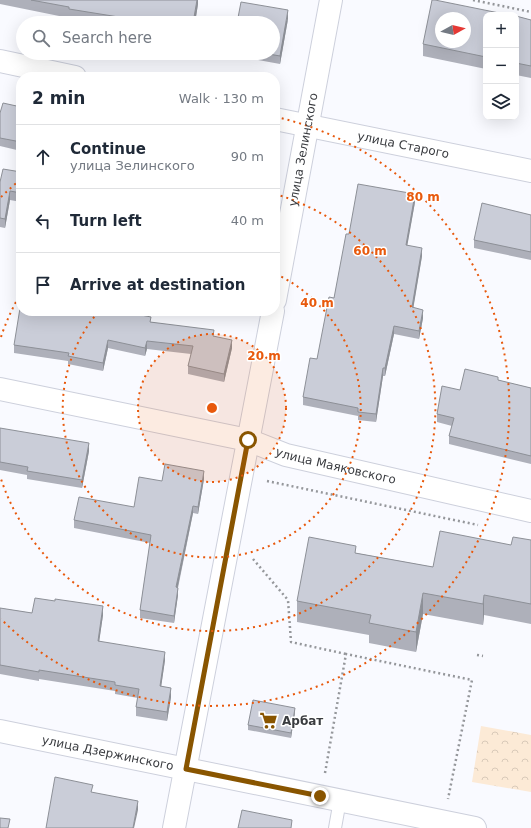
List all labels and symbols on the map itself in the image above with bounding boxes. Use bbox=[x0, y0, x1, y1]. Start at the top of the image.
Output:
north arrow bbox=[435, 12, 471, 48]
street label: улица Зелинского bbox=[286, 92, 321, 208]
street label: улица Старого bbox=[356, 129, 451, 161]
text: 80 m bbox=[406, 190, 440, 204]
text: 60 m bbox=[353, 244, 387, 258]
text: 40 m bbox=[300, 296, 334, 310]
text: 20 m bbox=[247, 349, 281, 363]
centre of rings bbox=[205, 401, 219, 415]
route start bbox=[239, 431, 257, 449]
street label: улица Маяковского bbox=[273, 445, 397, 487]
supermarket icon: Арбат bbox=[259, 711, 279, 731]
place label: Арбат bbox=[282, 714, 323, 728]
street label: улица Дзержинского bbox=[41, 733, 175, 773]
route end bbox=[311, 787, 329, 805]

